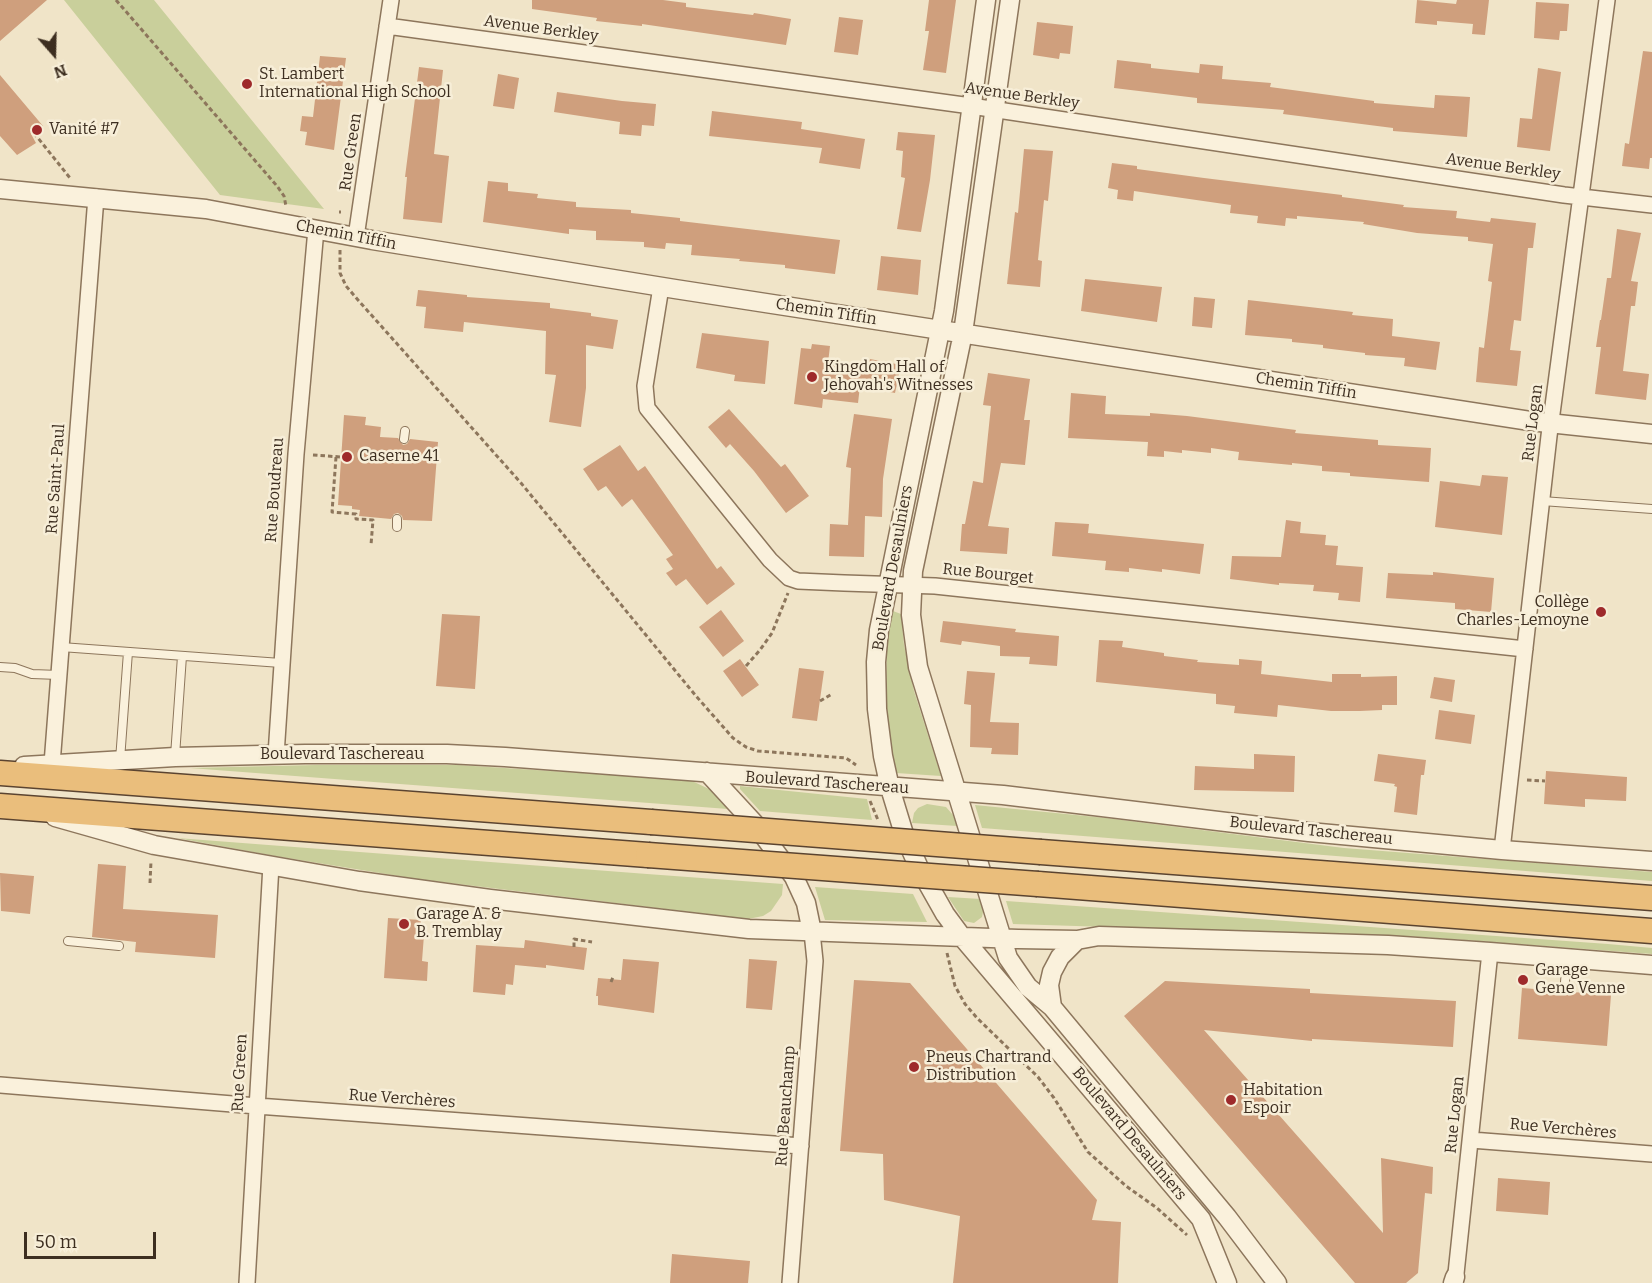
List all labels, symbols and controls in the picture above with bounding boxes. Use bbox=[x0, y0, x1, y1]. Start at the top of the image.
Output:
street label: Avenue Berkley bbox=[483, 11, 599, 47]
north arrow bbox=[24, 24, 84, 84]
text: N bbox=[51, 60, 69, 82]
place label: St. Lambert International High School bbox=[259, 65, 451, 103]
marker: St. Lambert International High School bbox=[240, 77, 254, 91]
street label: Avenue Berkley bbox=[964, 78, 1080, 114]
street label: Rue Green bbox=[336, 112, 366, 192]
place label: Vanité #7 bbox=[49, 120, 119, 140]
marker: Vanité #7 bbox=[30, 123, 44, 137]
street label: Avenue Berkley bbox=[1445, 149, 1561, 185]
street label: Chemin Tiffin bbox=[294, 216, 398, 254]
street label: Chemin Tiffin bbox=[774, 295, 878, 329]
place label: Kingdom Hall of Jehovah's Witnesses bbox=[824, 358, 973, 396]
street label: Chemin Tiffin bbox=[1254, 369, 1358, 403]
marker: Kingdom Hall of Jehovah's Witnesses bbox=[805, 370, 819, 384]
street label: Rue Logan bbox=[1519, 383, 1547, 463]
street label: Rue Saint-Paul bbox=[43, 423, 69, 535]
street label: Rue Boudreau bbox=[262, 437, 288, 543]
place label: Caserne 41 bbox=[359, 447, 439, 467]
marker: Caserne 41 bbox=[340, 450, 354, 464]
street label: Boulevard Desaulniers bbox=[869, 484, 917, 652]
street label: Rue Bourget bbox=[942, 560, 1034, 588]
place label: Collège Charles-Lemoyne bbox=[1457, 593, 1589, 631]
marker: Collège Charles-Lemoyne bbox=[1594, 605, 1608, 619]
street label: Boulevard Taschereau bbox=[260, 745, 424, 765]
street label: Boulevard Taschereau bbox=[744, 768, 910, 798]
street label: Boulevard Taschereau bbox=[1228, 813, 1394, 849]
place label: Garage A. & B. Tremblay bbox=[416, 905, 502, 943]
marker: Garage A. & B. Tremblay bbox=[397, 917, 411, 931]
place label: Garage Gene Venne bbox=[1535, 961, 1625, 999]
marker: Garage Gene Venne bbox=[1516, 973, 1530, 987]
street label: Rue Green bbox=[228, 1033, 252, 1113]
street label: Rue Beauchamp bbox=[772, 1045, 800, 1167]
place label: Pneus Chartrand Distribution bbox=[926, 1048, 1051, 1086]
marker: Pneus Chartrand Distribution bbox=[907, 1060, 921, 1074]
street label: Boulevard Desaulniers bbox=[1068, 1064, 1190, 1204]
street label: Rue Logan bbox=[1441, 1075, 1469, 1155]
place label: Habitation Espoir bbox=[1243, 1081, 1323, 1119]
street label: Rue Verchères bbox=[348, 1086, 456, 1112]
marker: Habitation Espoir bbox=[1224, 1093, 1238, 1107]
street label: Rue Verchères bbox=[1509, 1115, 1617, 1143]
scale bar bbox=[27, 1220, 159, 1258]
text: 50 m bbox=[35, 1231, 77, 1253]

